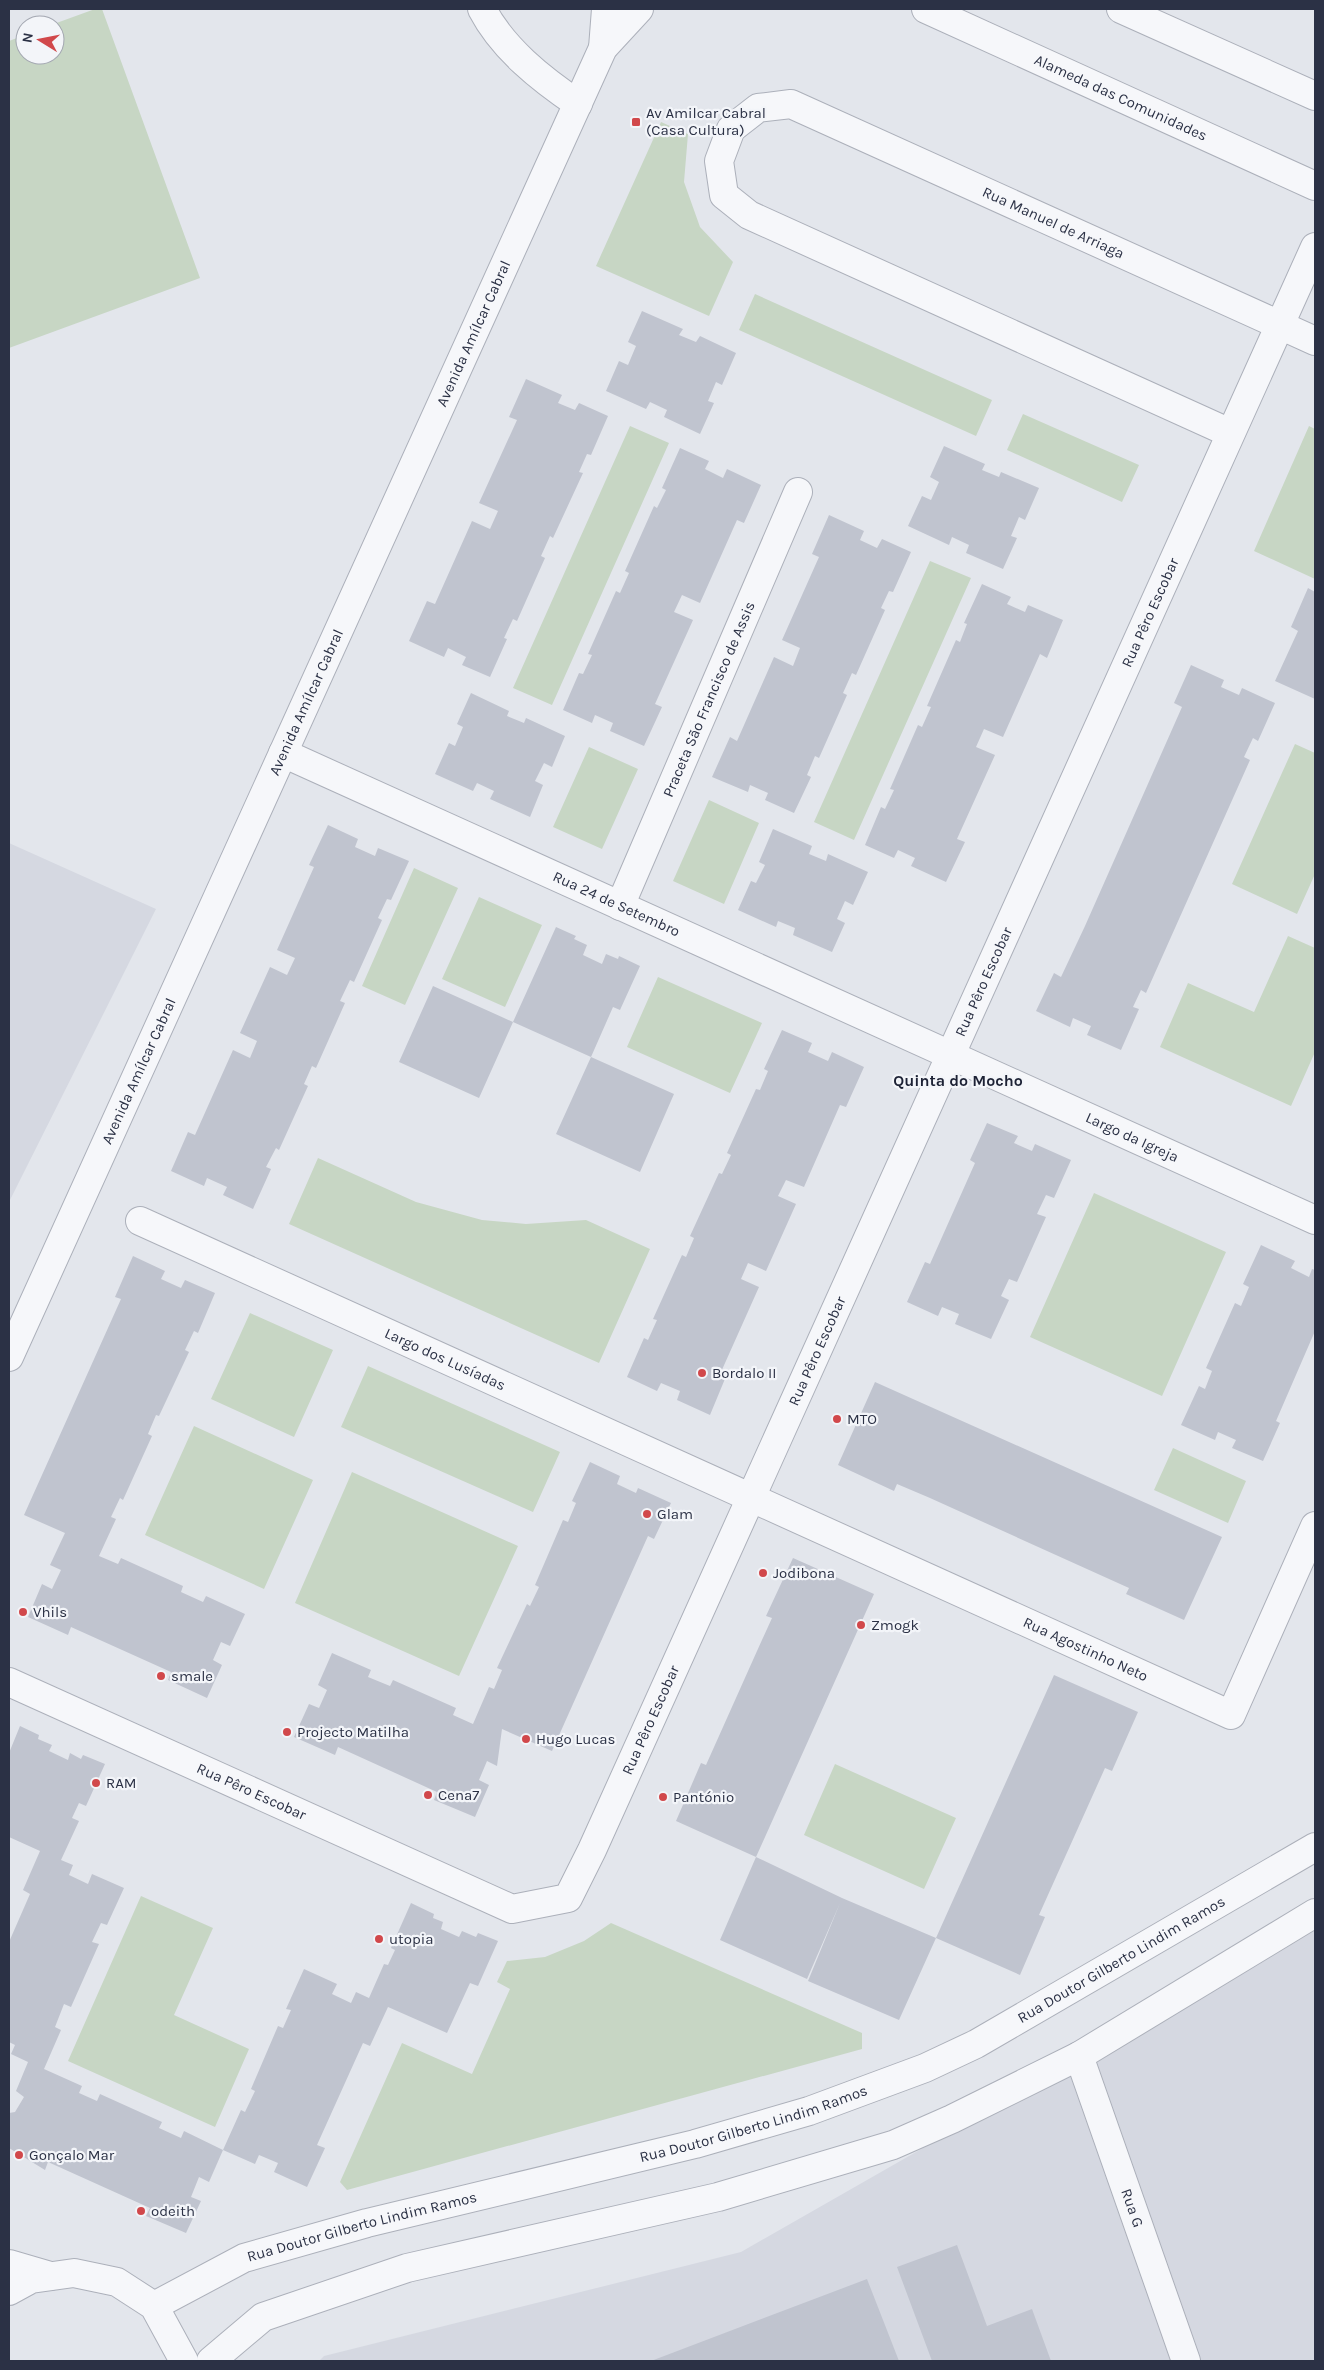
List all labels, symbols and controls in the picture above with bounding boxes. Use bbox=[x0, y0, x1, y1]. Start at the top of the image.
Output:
north arrow bbox=[15, 15, 65, 65]
text: N bbox=[18, 31, 37, 44]
street label: Alameda das Comunidades bbox=[1032, 51, 1210, 145]
place label: Av Amilcar Cabral (Casa Cultura) bbox=[646, 104, 766, 139]
marker: Av Amilcar Cabral (Casa Cultura) bbox=[630, 116, 642, 128]
street label: Rua Manuel de Arriaga bbox=[980, 183, 1127, 263]
street label: Avenida Amílcar Cabral bbox=[433, 258, 514, 409]
street label: Rua Pêro Escobar bbox=[1118, 555, 1183, 670]
street label: Praceta São Francisco de Assis bbox=[659, 599, 759, 800]
street label: Avenida Amílcar Cabral bbox=[265, 626, 347, 778]
street label: Rua 24 de Setembro bbox=[550, 867, 683, 940]
street label: Rua Pêro Escobar bbox=[951, 924, 1016, 1039]
street label: Avenida Amílcar Cabral bbox=[98, 995, 180, 1147]
district label: Quinta do Mocho bbox=[893, 1071, 1023, 1090]
street label: Largo da Igreja bbox=[1083, 1108, 1181, 1166]
street label: Rua Pêro Escobar bbox=[785, 1293, 850, 1409]
street label: Largo dos Lusíadas bbox=[382, 1324, 509, 1394]
place label: Bordalo II bbox=[712, 1364, 776, 1382]
marker: Bordalo II bbox=[696, 1367, 708, 1379]
place label: MTO bbox=[847, 1410, 877, 1428]
marker: MTO bbox=[831, 1413, 843, 1425]
place label: Glam bbox=[657, 1505, 693, 1523]
marker: Glam bbox=[641, 1508, 653, 1520]
place label: Jodibona bbox=[773, 1564, 835, 1582]
marker: Jodibona bbox=[757, 1567, 769, 1579]
place label: Vhils bbox=[33, 1603, 67, 1621]
marker: Vhils bbox=[17, 1606, 29, 1618]
street label: Rua Agostinho Neto bbox=[1020, 1613, 1151, 1685]
place label: Zmogk bbox=[871, 1616, 919, 1634]
marker: Zmogk bbox=[855, 1619, 867, 1631]
street label: Rua Pêro Escobar bbox=[618, 1662, 683, 1778]
place label: smale bbox=[171, 1667, 213, 1685]
marker: smale bbox=[155, 1670, 167, 1682]
place label: Projecto Matilha bbox=[297, 1723, 409, 1741]
marker: Projecto Matilha bbox=[281, 1726, 293, 1738]
place label: Hugo Lucas bbox=[536, 1730, 615, 1748]
marker: Hugo Lucas bbox=[520, 1733, 532, 1745]
street label: Rua Pêro Escobar bbox=[194, 1759, 310, 1824]
place label: RAM bbox=[106, 1774, 137, 1792]
marker: RAM bbox=[90, 1777, 102, 1789]
place label: Cena7 bbox=[438, 1786, 479, 1804]
place label: Pantónio bbox=[673, 1788, 734, 1806]
marker: Cena7 bbox=[422, 1789, 434, 1801]
marker: Pantónio bbox=[657, 1791, 669, 1803]
street label: Rua Doutor Gilberto Lindim Ramos bbox=[1014, 1892, 1228, 2027]
place label: utopia bbox=[389, 1930, 433, 1948]
marker: utopia bbox=[373, 1933, 385, 1945]
street label: Rua Doutor Gilberto Lindim Ramos bbox=[638, 2081, 870, 2166]
place label: Gonçalo Mar bbox=[29, 2146, 115, 2164]
marker: Gonçalo Mar bbox=[13, 2149, 25, 2161]
street label: Rua G bbox=[1117, 2186, 1147, 2230]
street label: Rua Doutor Gilberto Lindim Ramos bbox=[245, 2188, 479, 2266]
place label: odeith bbox=[151, 2202, 195, 2220]
marker: odeith bbox=[135, 2205, 147, 2217]

